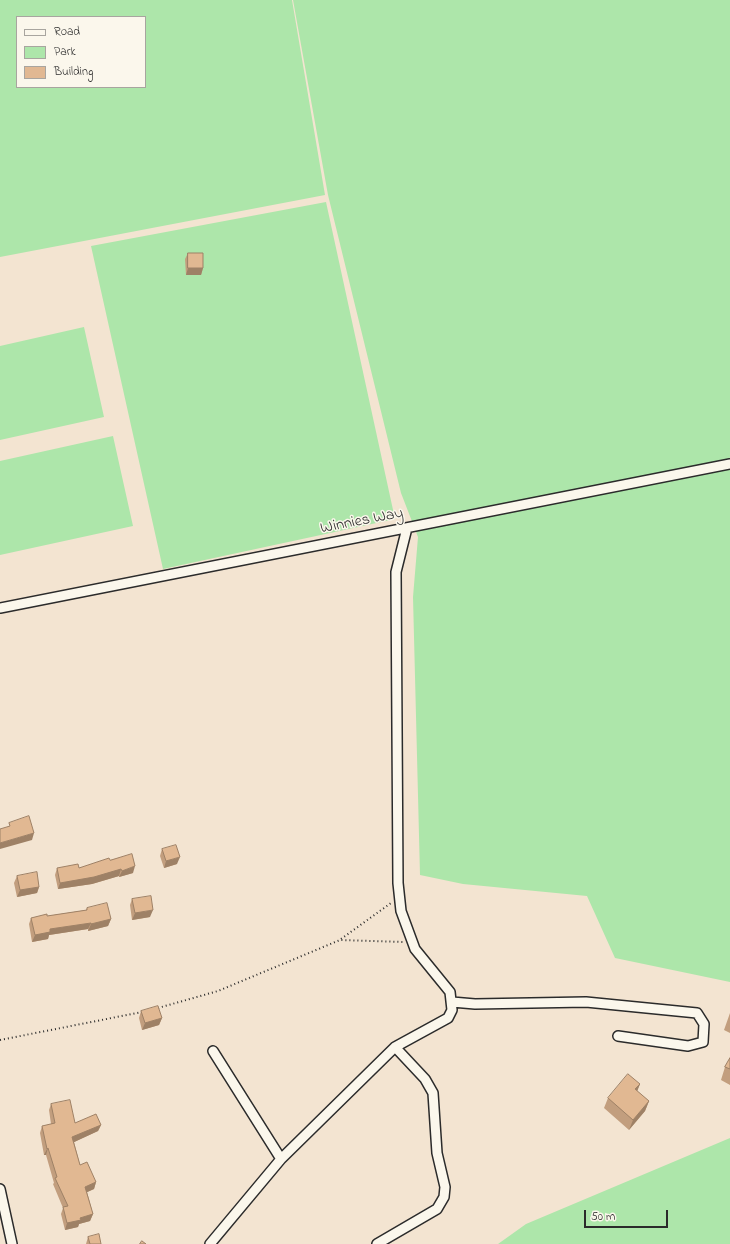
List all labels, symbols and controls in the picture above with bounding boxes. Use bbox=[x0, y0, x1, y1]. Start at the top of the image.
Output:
legend bbox=[16, 16, 146, 88]
text: Road bbox=[54, 23, 80, 41]
text: Park bbox=[54, 43, 76, 61]
text: Building bbox=[54, 63, 93, 81]
street label: Winnies Way bbox=[319, 505, 405, 539]
scale bar bbox=[586, 1202, 670, 1228]
text: 50 m bbox=[591, 1208, 615, 1226]

